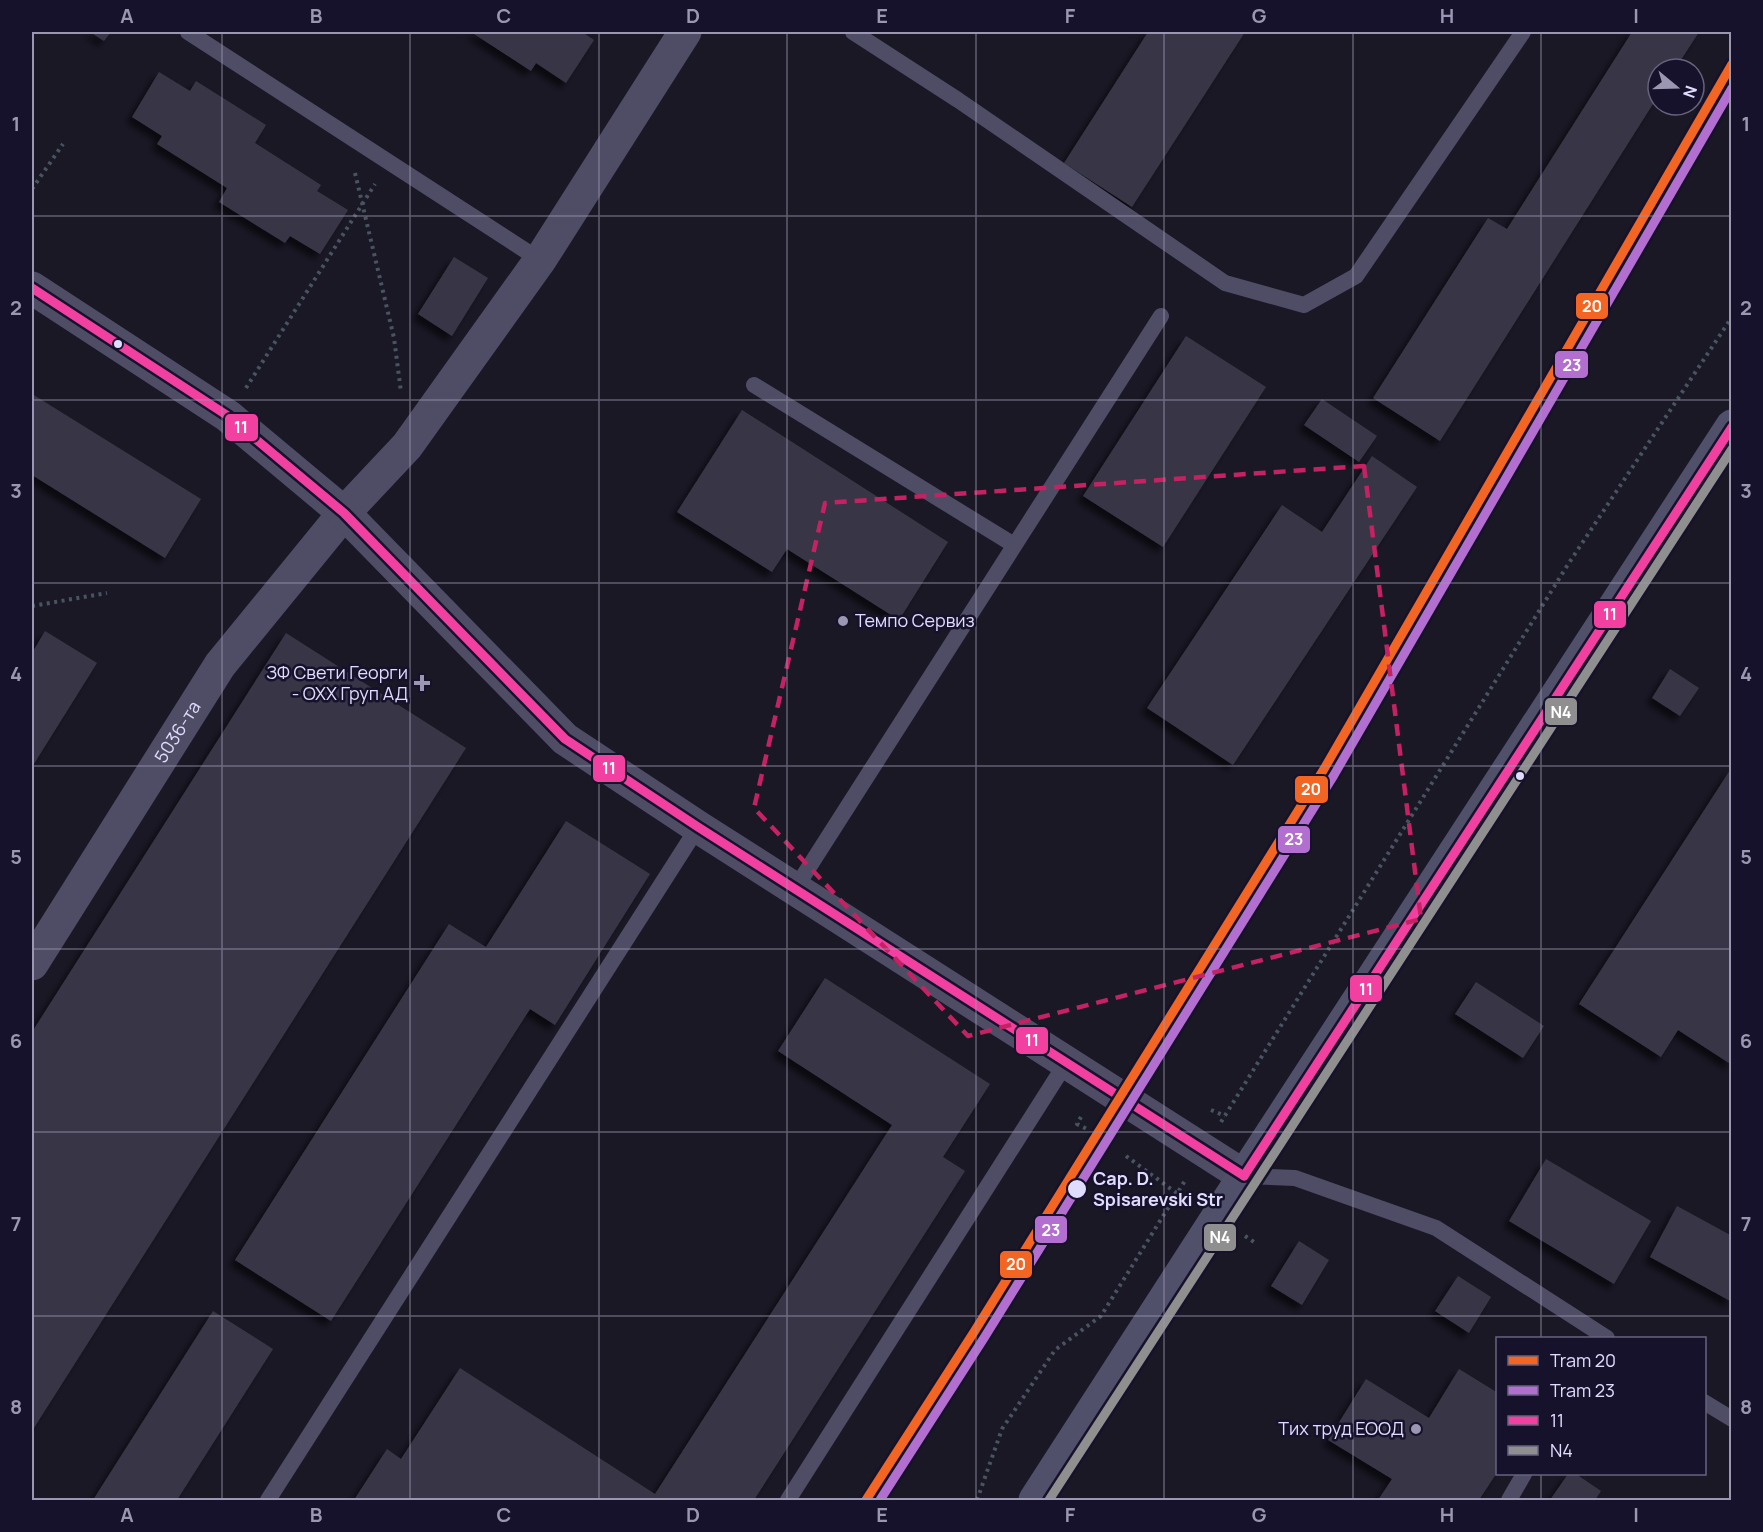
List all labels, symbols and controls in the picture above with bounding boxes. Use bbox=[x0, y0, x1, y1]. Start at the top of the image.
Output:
text: A bbox=[120, 2, 134, 29]
text: B bbox=[310, 2, 323, 29]
text: C bbox=[497, 2, 511, 29]
text: D bbox=[686, 2, 700, 29]
text: E bbox=[876, 2, 888, 29]
text: F bbox=[1065, 2, 1076, 29]
text: G bbox=[1252, 2, 1267, 29]
text: H bbox=[1440, 2, 1454, 29]
text: I bbox=[1633, 2, 1639, 29]
north arrow bbox=[1646, 57, 1706, 117]
text: N bbox=[1678, 83, 1702, 101]
text: 1 bbox=[12, 110, 20, 137]
text: 1 bbox=[1742, 110, 1750, 137]
line badge: 20 bbox=[1575, 292, 1609, 320]
text: 2 bbox=[10, 294, 22, 321]
text: 2 bbox=[1740, 294, 1752, 321]
text: 20 bbox=[1582, 295, 1602, 317]
unlabelled marker bbox=[112, 338, 124, 350]
line badge: 23 bbox=[1554, 350, 1589, 379]
text: 23 bbox=[1563, 354, 1581, 376]
line badge: 11 bbox=[224, 413, 259, 442]
text: 11 bbox=[234, 416, 248, 438]
text: 3 bbox=[10, 477, 22, 504]
text: 3 bbox=[1740, 477, 1752, 504]
line badge: 11 bbox=[1593, 600, 1627, 629]
text: 11 bbox=[1603, 603, 1617, 625]
place label: Темпо Сервиз bbox=[855, 608, 975, 632]
marker: Темпо Сервиз bbox=[836, 614, 850, 628]
text: 4 bbox=[10, 660, 22, 687]
place label: ЗФ Свети Георги - ОХХ Груп АД bbox=[266, 660, 408, 705]
text: 4 bbox=[1740, 660, 1752, 687]
marker: ЗФ Свети Георги - ОХХ Груп АД bbox=[413, 674, 431, 692]
street label: 5036-та bbox=[149, 696, 205, 767]
line badge: N4 bbox=[1544, 697, 1578, 726]
text: N4 bbox=[1550, 701, 1572, 723]
line badge: 11 bbox=[592, 754, 626, 783]
text: 11 bbox=[602, 757, 616, 779]
unlabelled marker bbox=[1514, 770, 1526, 782]
line badge: 20 bbox=[1294, 775, 1329, 804]
text: 20 bbox=[1301, 778, 1321, 800]
line badge: 23 bbox=[1277, 825, 1311, 854]
text: 23 bbox=[1285, 828, 1303, 850]
text: 5 bbox=[10, 843, 22, 870]
text: 5 bbox=[1740, 843, 1752, 870]
line badge: 11 bbox=[1349, 974, 1383, 1003]
text: 11 bbox=[1359, 978, 1373, 1000]
line badge: 11 bbox=[1015, 1026, 1049, 1055]
text: 6 bbox=[10, 1027, 22, 1054]
text: 6 bbox=[1740, 1027, 1752, 1054]
text: 11 bbox=[1025, 1029, 1039, 1051]
place label: Cap. D. Spisarevski Str bbox=[1093, 1166, 1223, 1211]
marker: Cap. D. Spisarevski Str bbox=[1066, 1178, 1088, 1200]
text: 7 bbox=[11, 1210, 21, 1237]
text: 7 bbox=[1741, 1210, 1751, 1237]
line badge: 23 bbox=[1034, 1215, 1068, 1244]
text: 23 bbox=[1042, 1219, 1060, 1241]
line badge: N4 bbox=[1203, 1223, 1237, 1252]
text: N4 bbox=[1209, 1226, 1231, 1248]
line badge: 20 bbox=[999, 1250, 1033, 1279]
text: 20 bbox=[1006, 1253, 1026, 1275]
legend bbox=[1496, 1337, 1706, 1475]
text: Tram 20 bbox=[1550, 1348, 1616, 1372]
text: Tram 23 bbox=[1550, 1378, 1615, 1402]
text: 8 bbox=[10, 1393, 22, 1420]
text: 8 bbox=[1740, 1393, 1752, 1420]
text: 11 bbox=[1550, 1408, 1564, 1432]
place label: Тих труд ЕООД bbox=[1278, 1416, 1404, 1440]
marker: Тих труд ЕООД bbox=[1409, 1422, 1423, 1436]
text: N4 bbox=[1550, 1438, 1573, 1462]
text: A bbox=[120, 1501, 134, 1528]
text: B bbox=[310, 1501, 323, 1528]
text: C bbox=[497, 1501, 511, 1528]
text: D bbox=[686, 1501, 700, 1528]
text: E bbox=[876, 1501, 888, 1528]
text: F bbox=[1065, 1501, 1076, 1528]
text: G bbox=[1252, 1501, 1267, 1528]
text: H bbox=[1440, 1501, 1454, 1528]
text: I bbox=[1633, 1501, 1639, 1528]

